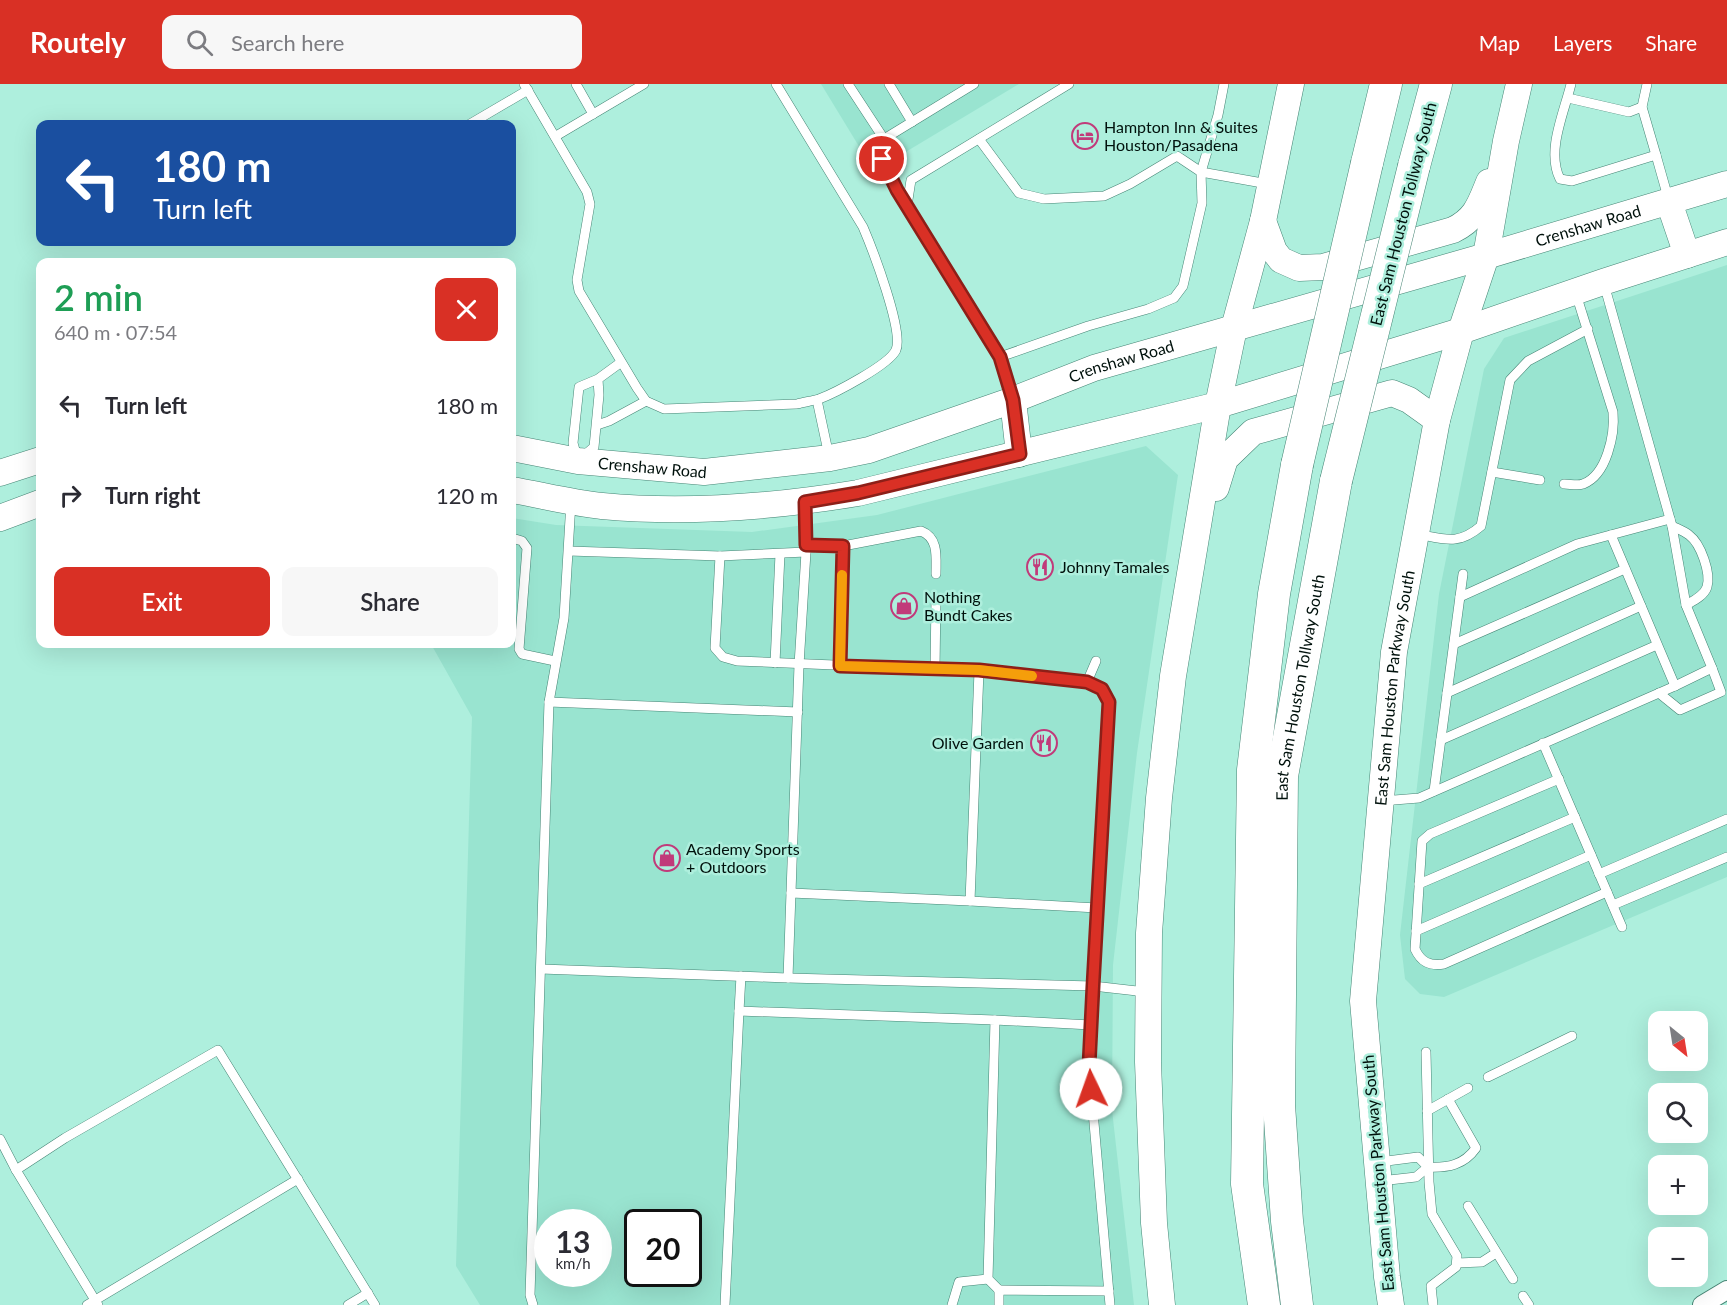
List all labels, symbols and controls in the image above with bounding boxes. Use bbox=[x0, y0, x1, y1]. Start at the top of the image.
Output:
search box bbox=[162, 15, 582, 69]
text: Routely bbox=[30, 25, 126, 59]
icon: search bbox=[183, 26, 216, 59]
text: Search here bbox=[231, 29, 344, 56]
text: Map bbox=[1479, 30, 1520, 55]
text: Layers bbox=[1553, 30, 1612, 55]
text: Share bbox=[1645, 30, 1697, 55]
street label: East Sam Houston Tollway South bbox=[1366, 100, 1439, 327]
place label: Hampton Inn & Suites Houston/Pasadena bbox=[1104, 117, 1258, 154]
hotel icon: Hampton Inn & Suites Houston/Pasadena bbox=[1070, 121, 1100, 151]
pin bbox=[856, 133, 907, 184]
text: 180 m bbox=[153, 141, 271, 191]
icon: arrive bbox=[865, 142, 898, 175]
icon: left bbox=[54, 144, 132, 222]
text: Turn left bbox=[153, 192, 252, 225]
street label: Crenshaw Road bbox=[1533, 200, 1643, 250]
text: 2 min bbox=[54, 275, 143, 319]
button: close bbox=[435, 278, 498, 341]
text: 640 m · 07:54 bbox=[54, 320, 177, 344]
street label: Crenshaw Road bbox=[1066, 336, 1176, 386]
icon: left bbox=[54, 389, 87, 422]
text: Turn left bbox=[105, 392, 187, 419]
text: 180 m bbox=[436, 392, 498, 419]
street label: Crenshaw Road bbox=[597, 453, 708, 481]
icon: right bbox=[54, 479, 87, 512]
text: Turn right bbox=[105, 482, 200, 509]
text: 120 m bbox=[436, 482, 498, 509]
restaurant icon: Johnny Tamales bbox=[1025, 552, 1055, 582]
place label: Johnny Tamales bbox=[1060, 557, 1170, 576]
button: Exit bbox=[54, 567, 270, 636]
button: Share bbox=[282, 567, 498, 636]
street label: East Sam Houston Parkway South bbox=[1370, 569, 1418, 807]
street label: East Sam Houston Tollway South bbox=[1272, 573, 1328, 801]
place label: Nothing Bundt Cakes bbox=[924, 587, 1013, 624]
shop icon: Nothing Bundt Cakes bbox=[889, 591, 919, 621]
restaurant icon: Olive Garden bbox=[1029, 728, 1059, 758]
place label: Olive Garden bbox=[932, 733, 1024, 752]
place label: Academy Sports + Outdoors bbox=[686, 839, 800, 876]
shop icon: Academy Sports + Outdoors bbox=[652, 843, 682, 873]
north arrow bbox=[1648, 1011, 1708, 1071]
map controls bbox=[1648, 1011, 1708, 1287]
street label: East Sam Houston Parkway South bbox=[1358, 1054, 1397, 1292]
position arrow bbox=[1059, 1057, 1123, 1121]
button: search bbox=[1648, 1083, 1708, 1143]
button: + bbox=[1648, 1155, 1708, 1215]
speed limit sign: 20 bbox=[624, 1209, 702, 1287]
text: 13 bbox=[556, 1223, 590, 1259]
button: − bbox=[1648, 1227, 1708, 1287]
text: km/h bbox=[555, 1254, 591, 1272]

